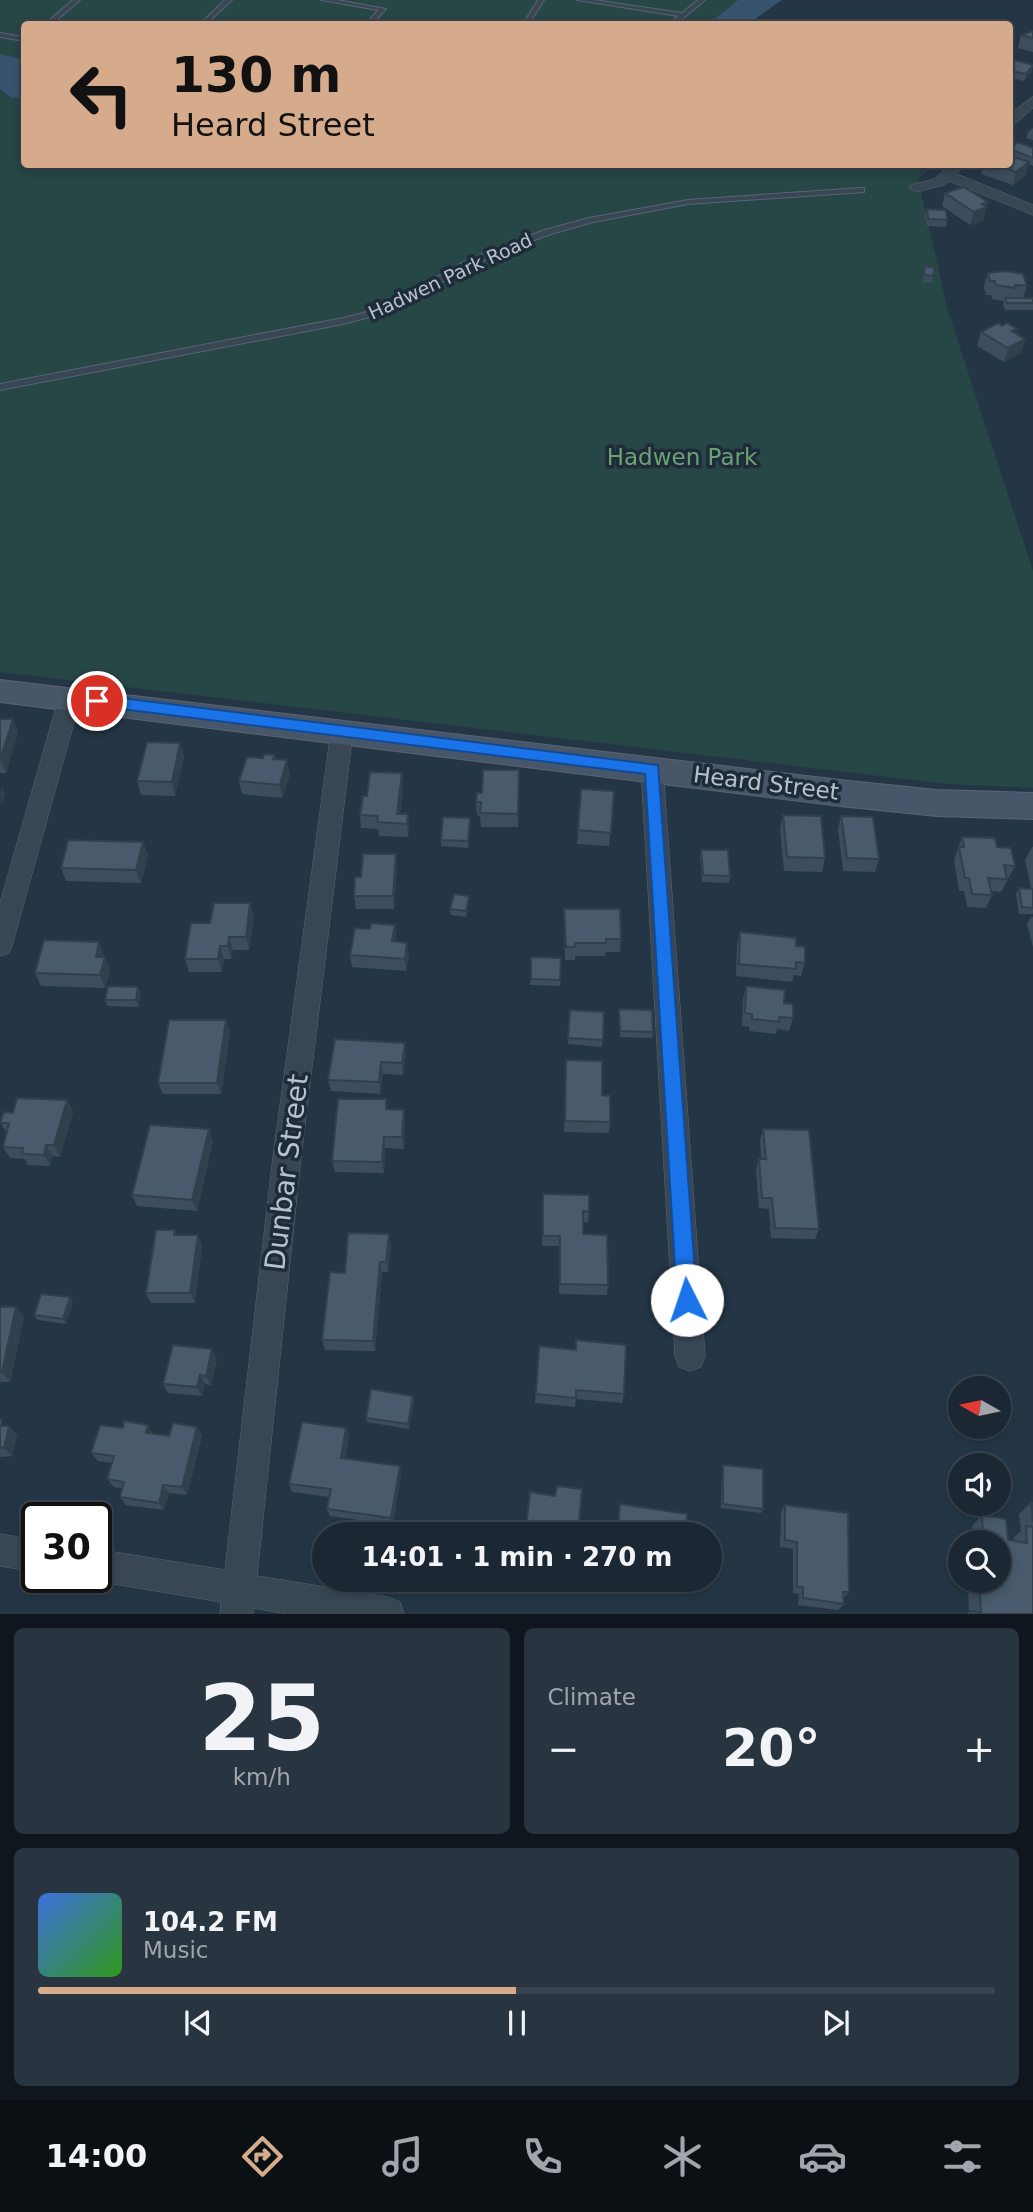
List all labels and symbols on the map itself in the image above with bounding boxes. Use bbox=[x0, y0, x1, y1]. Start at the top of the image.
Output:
street label: Hadwen Park Road bbox=[365, 228, 535, 324]
park label: Hadwen Park bbox=[607, 444, 758, 470]
pin bbox=[67, 671, 127, 731]
street label: Heard Street bbox=[692, 761, 840, 805]
street label: Dunbar Street bbox=[258, 1072, 315, 1272]
position arrow bbox=[650, 1263, 724, 1337]
north arrow bbox=[948, 1376, 1012, 1438]
speed limit sign: 30 bbox=[21, 1502, 112, 1593]

